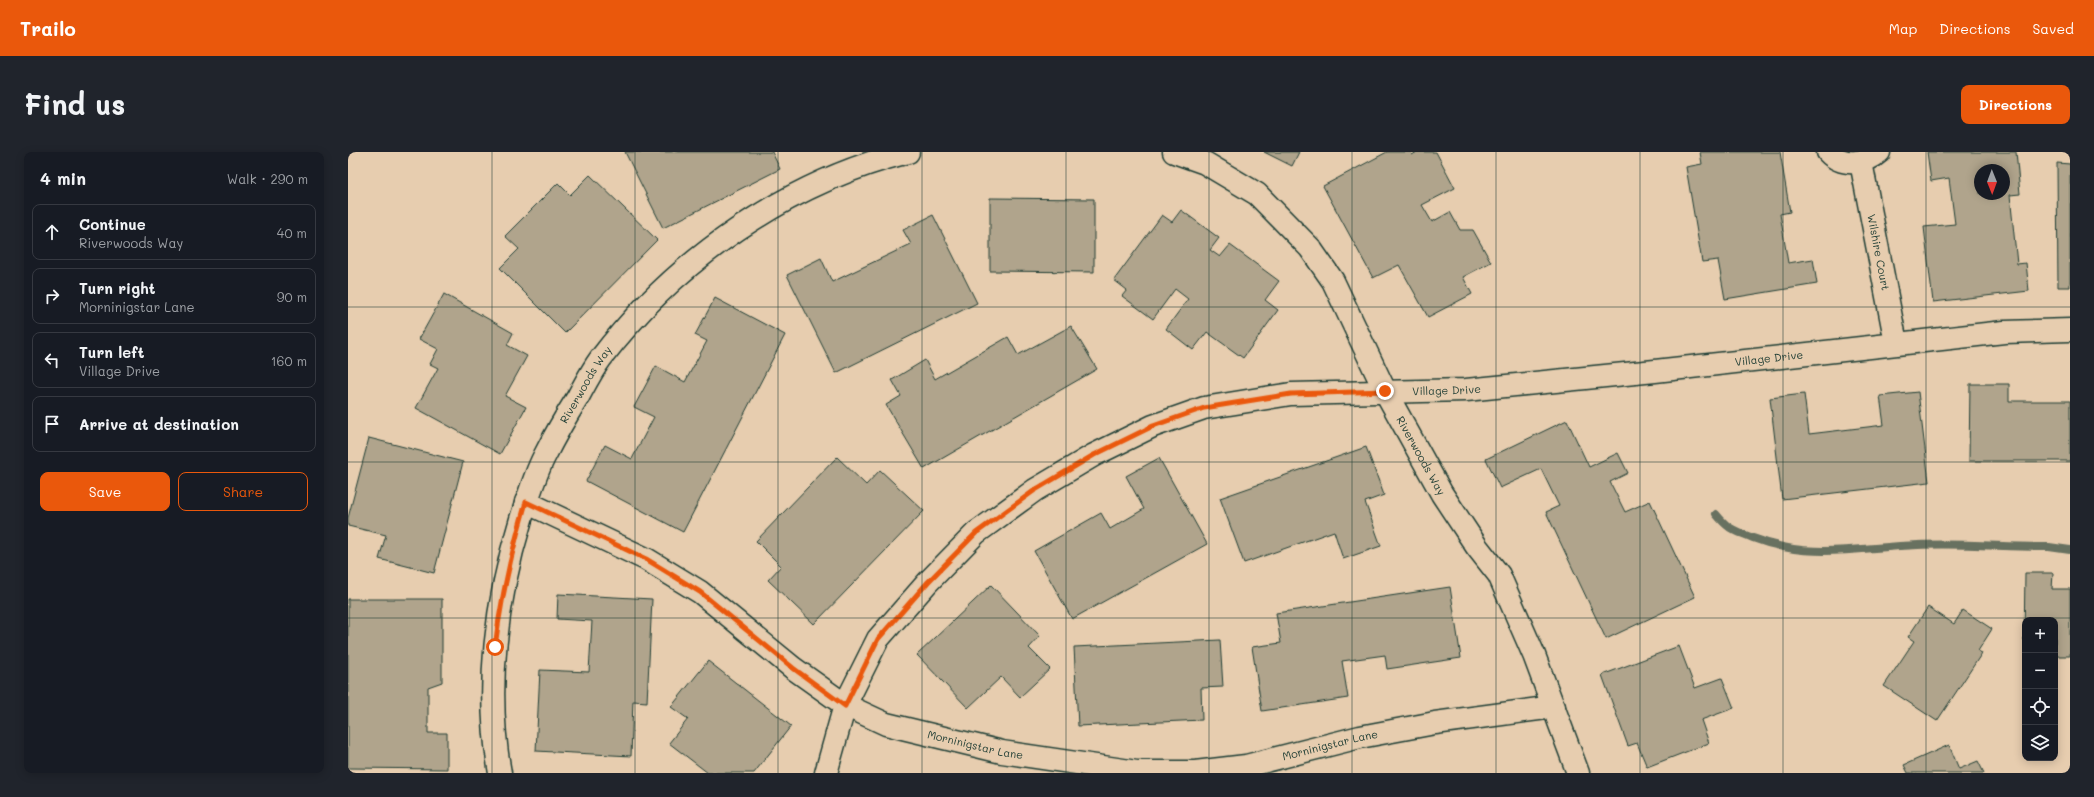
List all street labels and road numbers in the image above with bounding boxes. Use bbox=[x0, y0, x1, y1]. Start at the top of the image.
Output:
street label: Wilshire Court bbox=[1864, 213, 1894, 292]
street label: Riverwoods Way bbox=[556, 342, 615, 426]
street label: Village Drive bbox=[1734, 346, 1804, 369]
street label: Village Drive bbox=[1412, 381, 1482, 398]
street label: Riverwoods Way bbox=[1393, 413, 1449, 498]
street label: Morninigstar Lane bbox=[926, 726, 1025, 762]
street label: Morninigstar Lane bbox=[1281, 726, 1379, 764]

